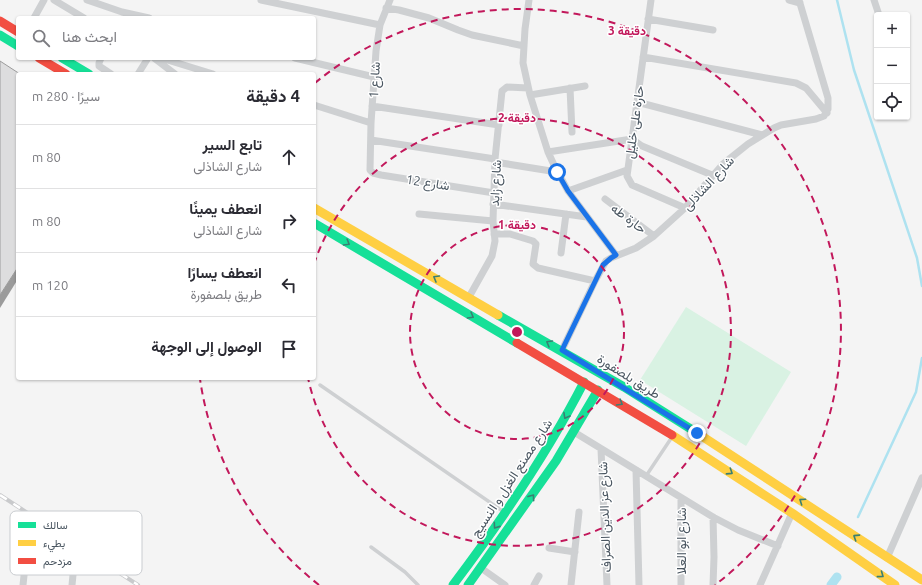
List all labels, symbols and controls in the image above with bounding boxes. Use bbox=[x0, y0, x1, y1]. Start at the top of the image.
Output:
map controls bbox=[874, 12, 910, 120]
button: + bbox=[874, 12, 910, 48]
search box bbox=[16, 16, 316, 60]
text: 3 دقيقة bbox=[608, 24, 646, 38]
icon: search bbox=[30, 27, 52, 49]
text: ابحث هنا bbox=[62, 28, 117, 45]
button: − bbox=[874, 48, 910, 84]
street label: شارع 1 bbox=[366, 61, 385, 99]
street label: حارة على خليل bbox=[622, 84, 648, 160]
button: locate bbox=[874, 84, 910, 120]
text: 4 دقيقة bbox=[246, 86, 300, 105]
text: سيرًا · 280 m bbox=[32, 89, 100, 103]
text: 2 دقيقة bbox=[498, 111, 536, 125]
text: تابع السير bbox=[203, 136, 262, 153]
icon: ahead bbox=[278, 146, 300, 168]
text: 80 m bbox=[32, 150, 61, 164]
street label: شارع الشاذلى bbox=[679, 153, 739, 215]
text: شارع الشاذلى bbox=[193, 159, 262, 173]
street label: شارع زايد bbox=[487, 159, 506, 207]
route start bbox=[548, 163, 566, 181]
street label: شارع 12 bbox=[405, 172, 451, 195]
text: انعطف يمينًا bbox=[189, 200, 262, 217]
street label: حارة طه bbox=[608, 200, 649, 237]
icon: right bbox=[278, 210, 300, 232]
text: 80 m bbox=[32, 214, 61, 228]
text: 1 دقيقة bbox=[498, 218, 536, 232]
text: شارع الشاذلى bbox=[193, 223, 262, 237]
one-way arrow bbox=[343, 238, 350, 246]
text: انعطف يسارًا bbox=[187, 264, 262, 281]
icon: left bbox=[278, 274, 300, 296]
one-way arrow bbox=[433, 276, 441, 283]
text: 120 m bbox=[32, 278, 68, 292]
text: طريق بلصفورة bbox=[191, 287, 262, 301]
one-way arrow bbox=[467, 312, 474, 319]
centre of rings bbox=[510, 325, 524, 339]
text: الوصول إلى الوجهة bbox=[151, 338, 262, 355]
icon: arrive bbox=[278, 338, 300, 360]
one-way arrow bbox=[546, 341, 553, 348]
street label: طريق بلصفورة bbox=[594, 351, 663, 403]
one-way arrow bbox=[616, 398, 623, 406]
one-way arrow bbox=[563, 412, 571, 419]
street label: شارع مصنع الغزل و النسيج bbox=[468, 416, 557, 541]
route end bbox=[688, 424, 706, 442]
street label: شارع عز الدين الصراف bbox=[595, 461, 616, 573]
one-way arrow bbox=[726, 467, 733, 475]
one-way arrow bbox=[527, 494, 534, 501]
one-way arrow bbox=[799, 498, 806, 506]
street label: شارع ابو العلا bbox=[674, 508, 691, 574]
legend bbox=[10, 511, 142, 575]
text: سالك bbox=[43, 519, 68, 531]
one-way arrow bbox=[494, 521, 501, 528]
one-way arrow bbox=[853, 535, 860, 542]
text: بطيء bbox=[43, 537, 65, 553]
text: مزدحم bbox=[43, 555, 72, 569]
one-way arrow bbox=[877, 570, 884, 578]

